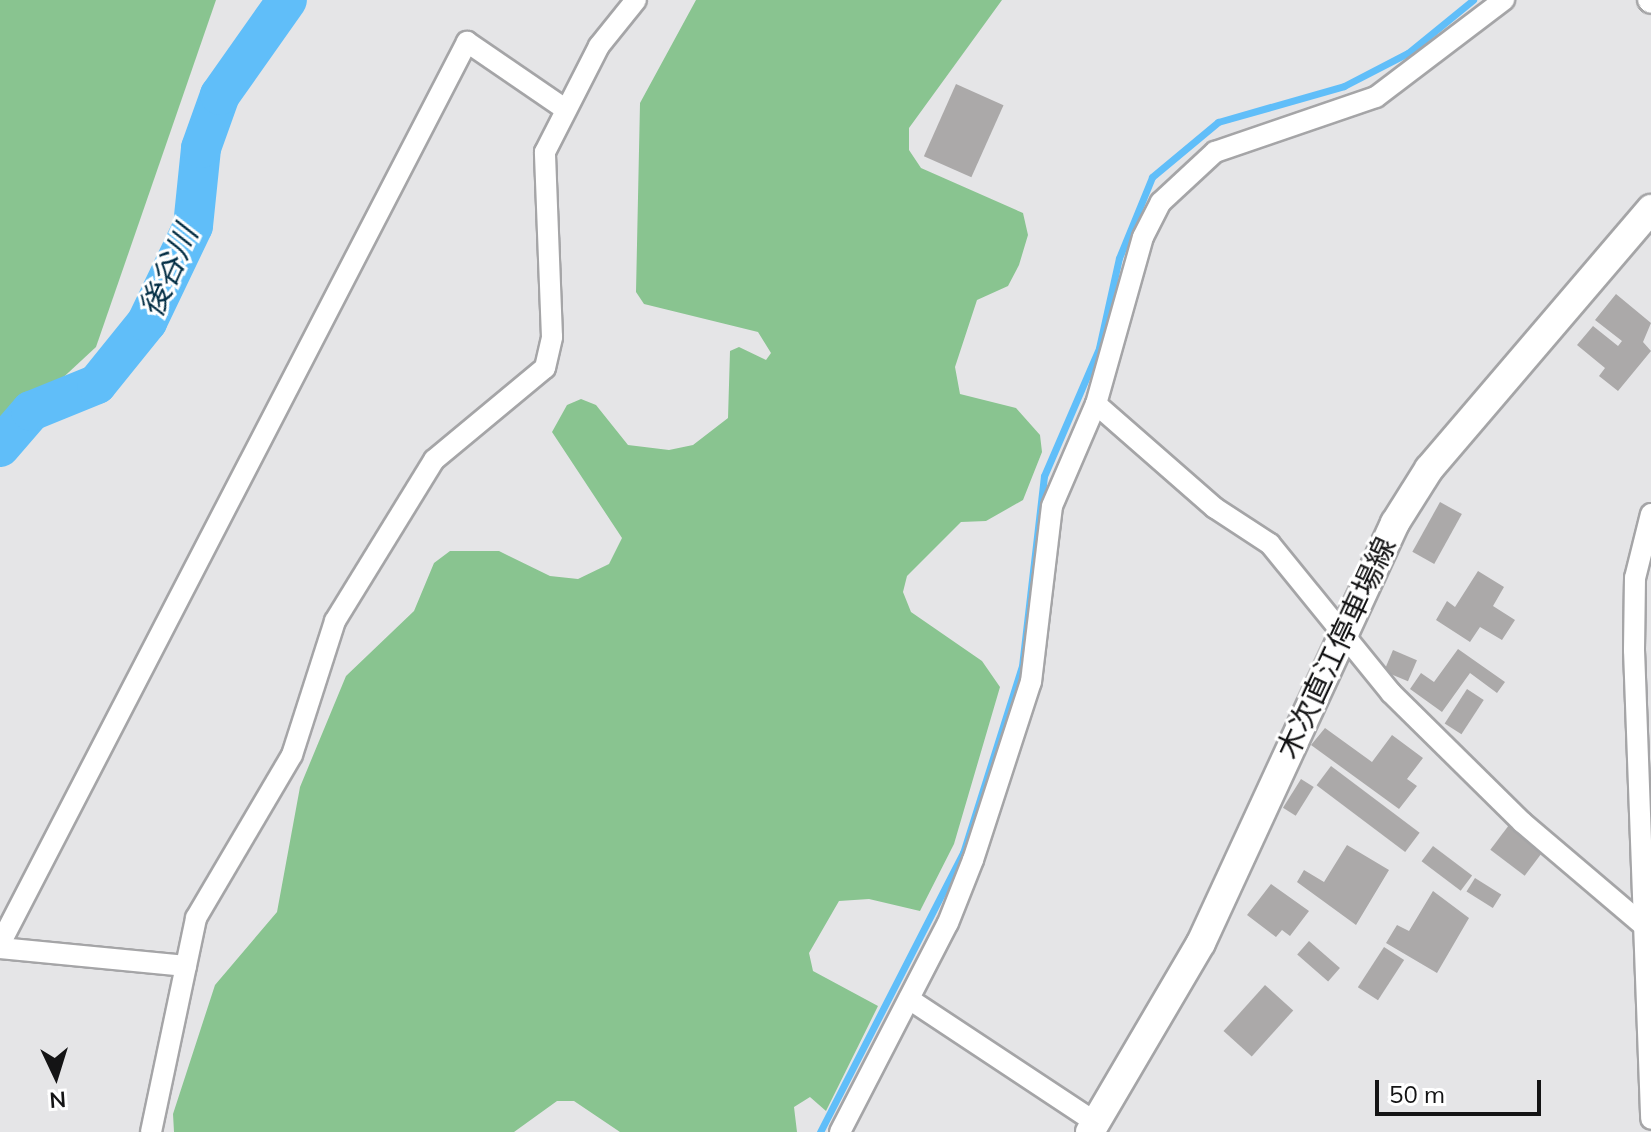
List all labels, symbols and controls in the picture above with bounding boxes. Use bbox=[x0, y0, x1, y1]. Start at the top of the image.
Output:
water label: 後谷川 bbox=[131, 219, 205, 323]
street label: 木次直江停車場線 bbox=[1269, 532, 1403, 764]
north arrow bbox=[16, 1036, 96, 1116]
scale bar bbox=[1379, 1064, 1545, 1114]
text: 50 m bbox=[1389, 1079, 1445, 1109]
text: N bbox=[48, 1085, 67, 1114]

